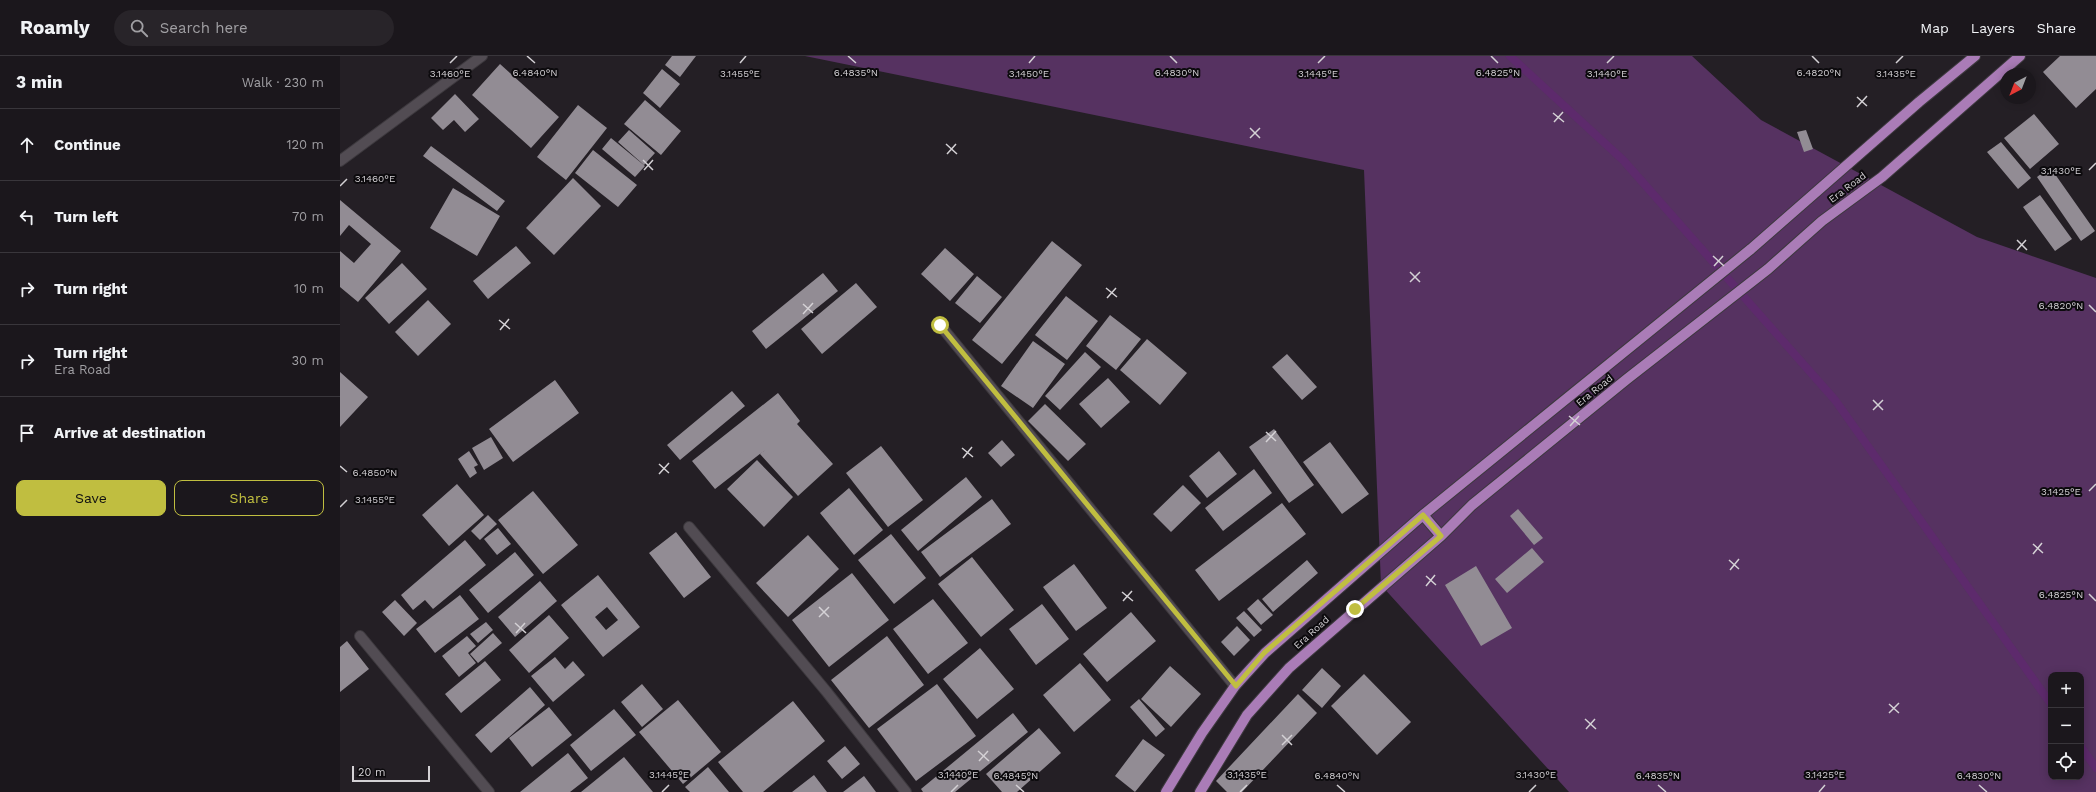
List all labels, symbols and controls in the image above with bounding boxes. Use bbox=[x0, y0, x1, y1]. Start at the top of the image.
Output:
search box bbox=[114, 10, 394, 46]
text: Roamly bbox=[20, 16, 90, 39]
icon: search bbox=[128, 17, 150, 39]
text: Search here bbox=[160, 19, 248, 37]
text: Map bbox=[1920, 20, 1949, 36]
text: Layers bbox=[1971, 20, 2015, 36]
text: Share bbox=[2037, 20, 2076, 36]
text: 6.4840°N bbox=[512, 67, 558, 78]
text: 6.4835°N bbox=[834, 67, 878, 78]
text: 6.4830°N bbox=[1155, 67, 1199, 78]
text: 6.4825°N bbox=[1476, 67, 1520, 78]
text: 6.4820°N bbox=[1797, 67, 1841, 78]
text: 3.1460°E bbox=[430, 68, 470, 79]
text: 3.1455°E bbox=[720, 68, 760, 79]
text: 3.1450°E bbox=[1009, 68, 1049, 79]
text: 3.1445°E bbox=[1298, 68, 1338, 79]
text: 3.1440°E bbox=[1587, 68, 1627, 79]
text: 3.1435°E bbox=[1876, 68, 1916, 79]
north arrow bbox=[2000, 68, 2036, 104]
text: 3 min bbox=[16, 72, 62, 92]
text: Walk · 230 m bbox=[242, 75, 324, 90]
icon: ahead bbox=[16, 134, 38, 156]
text: Continue bbox=[54, 136, 121, 154]
text: 120 m bbox=[286, 137, 324, 152]
text: 3.1430°E bbox=[2041, 165, 2081, 176]
street label: Era Road bbox=[1827, 170, 1868, 205]
text: 3.1460°E bbox=[355, 173, 395, 184]
icon: left bbox=[16, 206, 38, 228]
text: Turn left bbox=[54, 208, 118, 226]
text: 70 m bbox=[292, 209, 324, 224]
icon: right bbox=[16, 278, 38, 300]
text: Turn right bbox=[54, 280, 127, 298]
text: 10 m bbox=[294, 281, 324, 296]
text: 6.4820°N bbox=[2039, 300, 2083, 311]
route start bbox=[931, 316, 949, 334]
text: Turn right bbox=[54, 344, 127, 362]
icon: right bbox=[16, 350, 38, 372]
text: 30 m bbox=[292, 353, 324, 368]
text: Era Road bbox=[54, 362, 111, 377]
street label: Era Road bbox=[1574, 372, 1615, 408]
icon: arrive bbox=[16, 422, 38, 444]
text: Arrive at destination bbox=[54, 424, 206, 442]
text: 6.4850°N bbox=[353, 467, 397, 478]
button: Save bbox=[16, 480, 166, 516]
button: Share bbox=[174, 480, 324, 516]
text: 3.1425°E bbox=[2041, 486, 2081, 497]
text: 3.1455°E bbox=[355, 494, 395, 505]
text: 6.4825°N bbox=[2039, 589, 2083, 600]
route end bbox=[1346, 600, 1364, 618]
street label: Era Road bbox=[1291, 614, 1331, 651]
map controls bbox=[2048, 672, 2084, 780]
button: + bbox=[2048, 672, 2084, 708]
button: − bbox=[2048, 708, 2084, 744]
button: locate bbox=[2048, 744, 2084, 780]
scale bar bbox=[352, 764, 430, 783]
text: 20 m bbox=[358, 766, 386, 779]
text: 3.1445°E bbox=[649, 769, 689, 780]
text: 3.1440°E bbox=[938, 769, 978, 780]
text: 3.1435°E bbox=[1227, 769, 1267, 780]
text: 3.1430°E bbox=[1516, 769, 1556, 780]
text: 3.1425°E bbox=[1805, 769, 1845, 780]
text: 6.4845°N bbox=[994, 770, 1038, 781]
text: 6.4840°N bbox=[1314, 770, 1360, 781]
text: 6.4835°N bbox=[1636, 770, 1680, 781]
text: 6.4830°N bbox=[1957, 770, 2001, 781]

